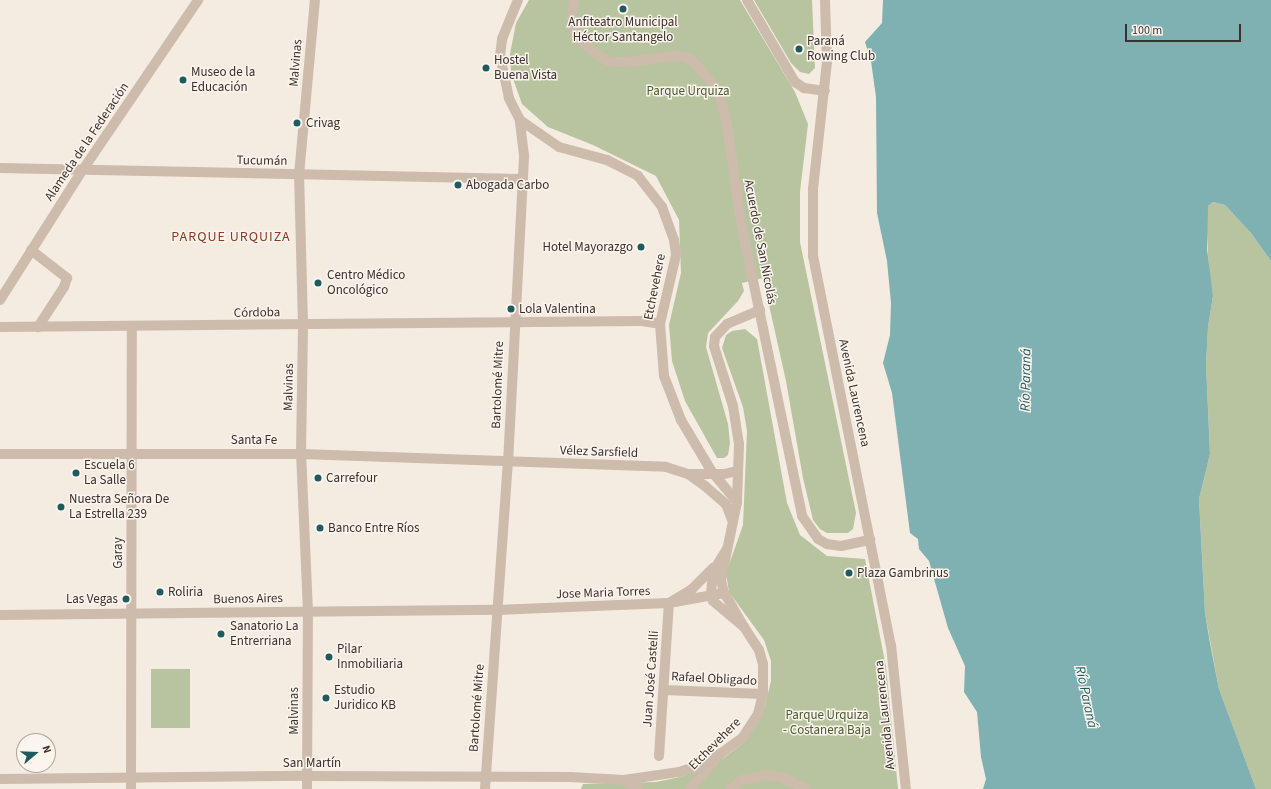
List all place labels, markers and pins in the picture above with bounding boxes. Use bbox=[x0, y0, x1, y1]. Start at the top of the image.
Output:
marker: Anfiteatro Municipal Héctor Santangelo bbox=[618, 4, 628, 14]
place label: Anfiteatro Municipal Héctor Santangelo bbox=[568, 15, 678, 46]
place label: Paraná Rowing Club bbox=[807, 34, 875, 65]
marker: Paraná Rowing Club bbox=[794, 44, 804, 54]
place label: Hostel Buena Vista bbox=[494, 53, 557, 84]
marker: Hostel Buena Vista bbox=[481, 63, 491, 73]
place label: Museo de la Educación bbox=[191, 65, 255, 96]
marker: Museo de la Educación bbox=[178, 75, 188, 85]
place label: Crivag bbox=[306, 115, 340, 131]
marker: Crivag bbox=[291, 117, 303, 129]
place label: Abogada Carbo bbox=[466, 177, 549, 193]
marker: Abogada Carbo bbox=[453, 180, 463, 190]
place label: Hotel Mayorazgo bbox=[542, 239, 633, 255]
marker: Hotel Mayorazgo bbox=[636, 242, 646, 252]
place label: Centro Médico Oncológico bbox=[327, 268, 405, 299]
marker: Centro Médico Oncológico bbox=[312, 277, 324, 289]
place label: Lola Valentina bbox=[519, 301, 596, 317]
marker: Lola Valentina bbox=[506, 304, 516, 314]
place label: Escuela 6 La Salle bbox=[84, 458, 135, 489]
marker: Escuela 6 La Salle bbox=[71, 468, 81, 478]
place label: Carrefour bbox=[326, 470, 378, 486]
marker: Carrefour bbox=[313, 473, 323, 483]
place label: Nuestra Señora De La Estrella 239 bbox=[69, 492, 169, 523]
marker: Nuestra Señora De La Estrella 239 bbox=[56, 502, 66, 512]
place label: Banco Entre Ríos bbox=[328, 520, 419, 536]
marker: Banco Entre Ríos bbox=[315, 523, 325, 533]
place label: Plaza Gambrinus bbox=[857, 565, 948, 581]
marker: Plaza Gambrinus bbox=[844, 568, 854, 578]
place label: Roliria bbox=[168, 584, 203, 600]
marker: Roliria bbox=[155, 587, 165, 597]
place label: Las Vegas bbox=[66, 591, 118, 607]
marker: Las Vegas bbox=[121, 594, 131, 604]
place label: Sanatorio La Entrerriana bbox=[230, 619, 298, 650]
marker: Sanatorio La Entrerriana bbox=[215, 628, 227, 640]
place label: Pilar Inmobiliaria bbox=[337, 642, 403, 673]
marker: Pilar Inmobiliaria bbox=[324, 652, 334, 662]
place label: Estudio Juridico KB bbox=[334, 683, 396, 714]
marker: Estudio Juridico KB bbox=[321, 693, 331, 703]

